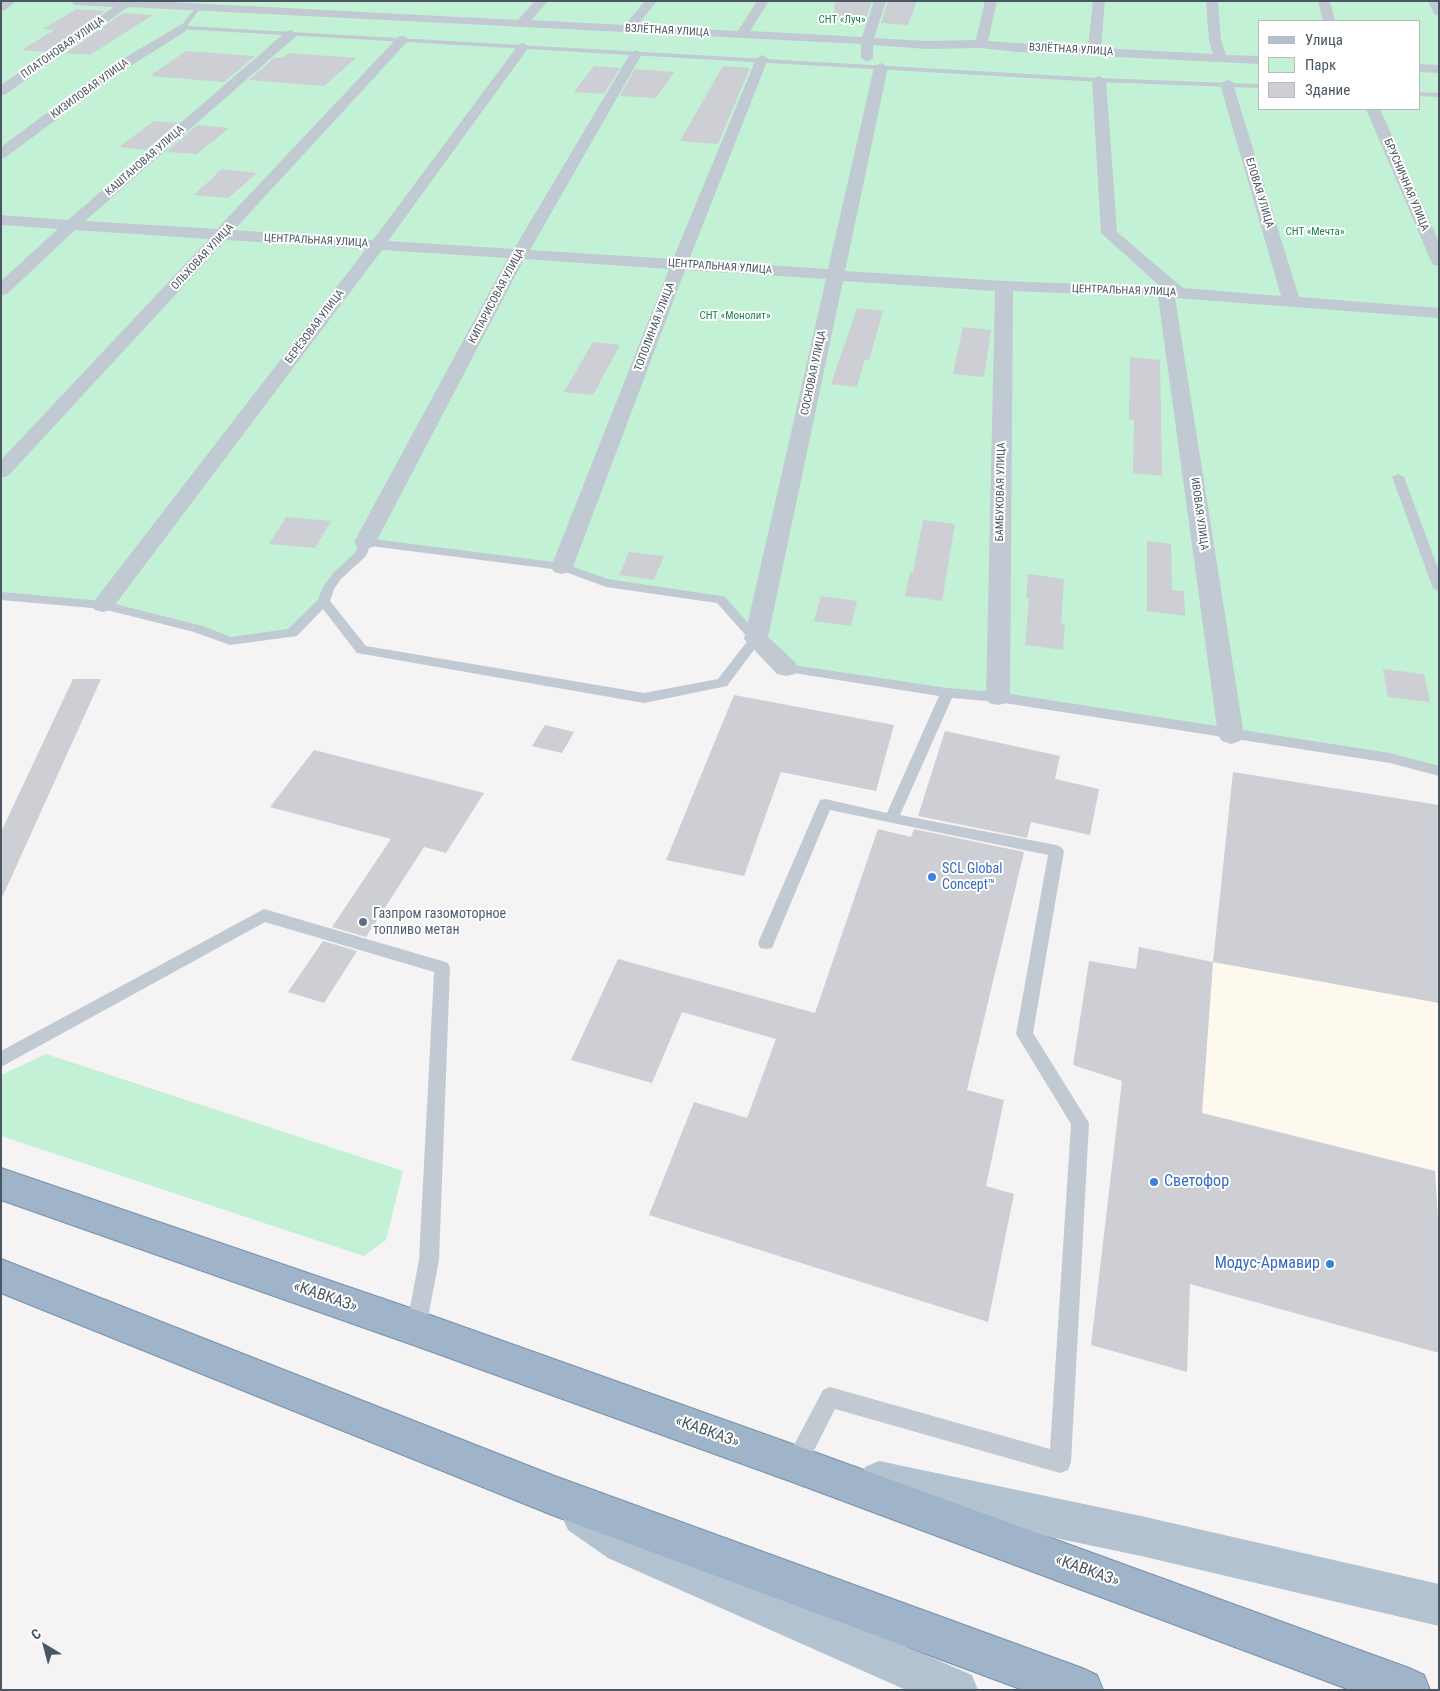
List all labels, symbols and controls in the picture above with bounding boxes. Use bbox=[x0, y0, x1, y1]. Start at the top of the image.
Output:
park label: СНТ «Луч» bbox=[819, 13, 865, 27]
street label: ПЛАТОНОВАЯ УЛИЦА bbox=[19, 14, 107, 82]
legend bbox=[1258, 20, 1420, 110]
street label: ВЗЛЁТНАЯ УЛИЦА bbox=[624, 22, 710, 40]
text: Улица bbox=[1305, 31, 1343, 49]
street label: ВЗЛЁТНАЯ УЛИЦА bbox=[1028, 41, 1114, 59]
street label: КИЗИЛОВАЯ УЛИЦА bbox=[49, 56, 131, 122]
text: Парк bbox=[1305, 56, 1336, 74]
text: Здание bbox=[1305, 81, 1350, 99]
street label: КАШТАНОВАЯ УЛИЦА bbox=[103, 123, 187, 199]
street label: БРУСНИЧНАЯ УЛИЦА bbox=[1381, 137, 1431, 233]
street label: ЕЛОВАЯ УЛИЦА bbox=[1242, 156, 1276, 230]
street label: ОЛЬХОВАЯ УЛИЦА bbox=[169, 221, 237, 293]
park label: СНТ «Мечта» bbox=[1286, 225, 1344, 239]
street label: ЦЕНТРАЛЬНАЯ УЛИЦА bbox=[264, 232, 368, 250]
street label: КИПАРИСОВАЯ УЛИЦА bbox=[466, 246, 528, 346]
street label: ЦЕНТРАЛЬНАЯ УЛИЦА bbox=[668, 257, 772, 277]
street label: ТОПОЛИНАЯ УЛИЦА bbox=[632, 281, 678, 373]
street label: ЦЕНТРАЛЬНАЯ УЛИЦА bbox=[1072, 283, 1176, 299]
street label: БЕРЁЗОВАЯ УЛИЦА bbox=[283, 287, 347, 367]
park label: СНТ «Монолит» bbox=[699, 309, 771, 323]
street label: СОСНОВАЯ УЛИЦА bbox=[799, 329, 829, 417]
street label: БАМБУКОВАЯ УЛИЦА bbox=[994, 442, 1008, 542]
street label: ИВОВАЯ УЛИЦА bbox=[1187, 477, 1211, 551]
place label: SCL Global Concept™ bbox=[942, 861, 1002, 894]
marker: SCL Global Concept™ bbox=[926, 871, 938, 883]
place label: Газпром газомоторное топливо метан bbox=[373, 906, 506, 939]
marker: Газпром газомоторное топливо метан bbox=[357, 916, 369, 928]
place label: Светофор bbox=[1164, 1172, 1229, 1192]
marker: Светофор bbox=[1148, 1176, 1160, 1188]
place label: Модус-Армавир bbox=[1215, 1254, 1320, 1274]
marker: Модус-Армавир bbox=[1324, 1258, 1336, 1270]
street label: «КАВКАЗ» bbox=[290, 1277, 360, 1317]
street label: «КАВКАЗ» bbox=[672, 1412, 742, 1452]
street label: «КАВКАЗ» bbox=[1052, 1551, 1122, 1591]
north arrow bbox=[20, 1621, 70, 1671]
text: С bbox=[28, 1625, 44, 1643]

